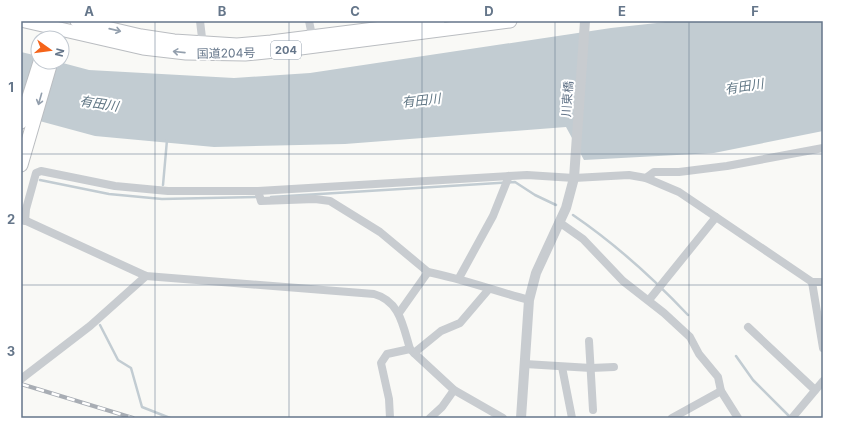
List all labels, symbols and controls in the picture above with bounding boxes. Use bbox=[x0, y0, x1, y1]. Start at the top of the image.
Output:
text: A bbox=[84, 3, 94, 19]
text: B bbox=[218, 3, 227, 19]
text: C bbox=[350, 3, 360, 19]
text: D bbox=[484, 3, 494, 19]
text: E bbox=[618, 3, 626, 19]
text: F bbox=[751, 3, 759, 19]
one-way arrow bbox=[108, 27, 121, 34]
north arrow bbox=[30, 30, 70, 70]
road number: 204 bbox=[271, 41, 301, 59]
street label: 国道204号 bbox=[197, 45, 255, 61]
text: N bbox=[52, 47, 68, 58]
one-way arrow bbox=[173, 48, 186, 56]
water label: 有田川 bbox=[723, 75, 766, 97]
text: 1 bbox=[8, 79, 14, 95]
street label: 川東橋 bbox=[558, 81, 576, 117]
water label: 有田川 bbox=[401, 90, 443, 110]
water label: 有田川 bbox=[78, 92, 121, 114]
one-way arrow bbox=[36, 93, 43, 106]
text: 2 bbox=[7, 211, 15, 227]
text: 3 bbox=[7, 343, 15, 359]

